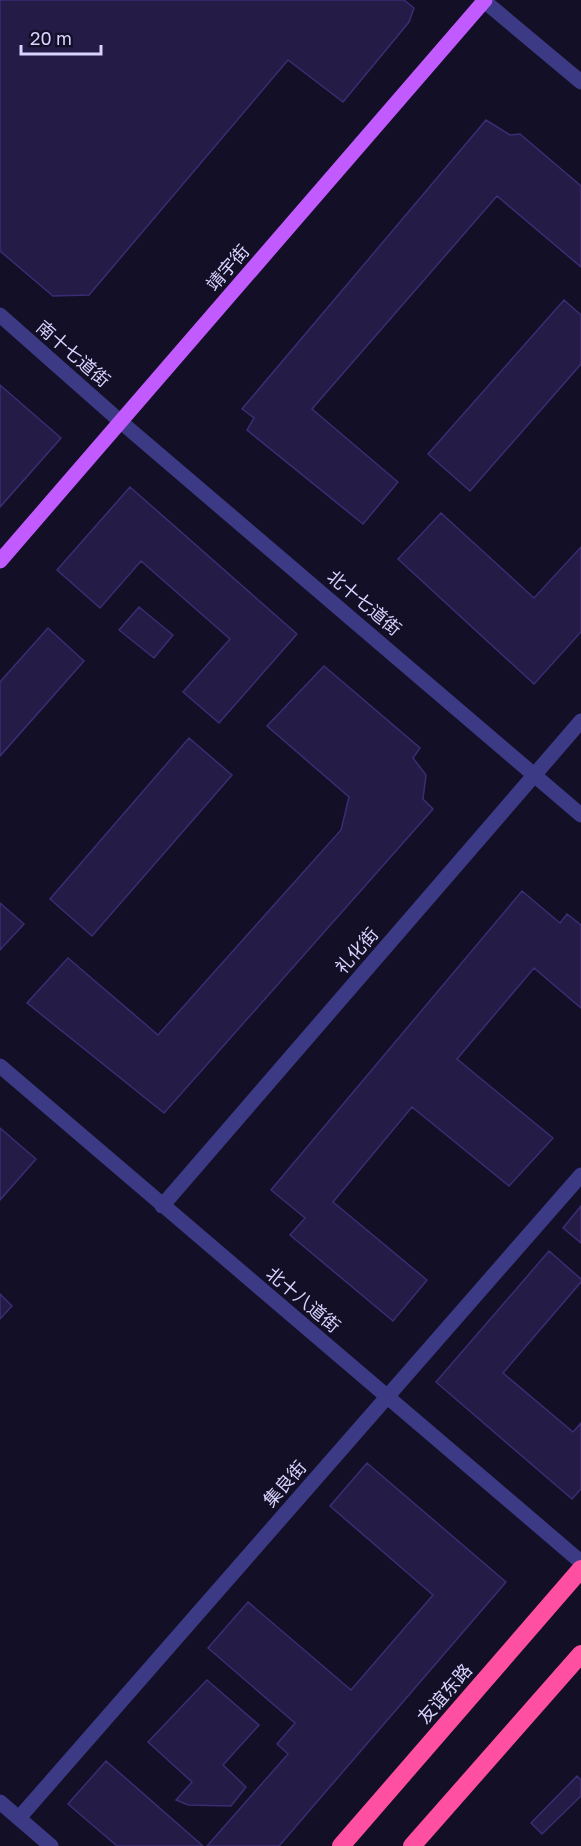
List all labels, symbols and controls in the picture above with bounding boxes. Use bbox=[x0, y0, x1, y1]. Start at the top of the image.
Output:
scale bar bbox=[21, 18, 100, 56]
text: 20 m bbox=[30, 27, 72, 49]
street label: 靖宇街 bbox=[201, 240, 253, 295]
street label: 南十七道街 bbox=[32, 315, 115, 391]
street label: 北十七道街 bbox=[323, 565, 406, 640]
street label: 礼化街 bbox=[330, 923, 382, 978]
street label: 北十八道街 bbox=[262, 1262, 345, 1337]
street label: 集良街 bbox=[258, 1456, 310, 1511]
street label: 友谊东路 bbox=[412, 1659, 476, 1728]

